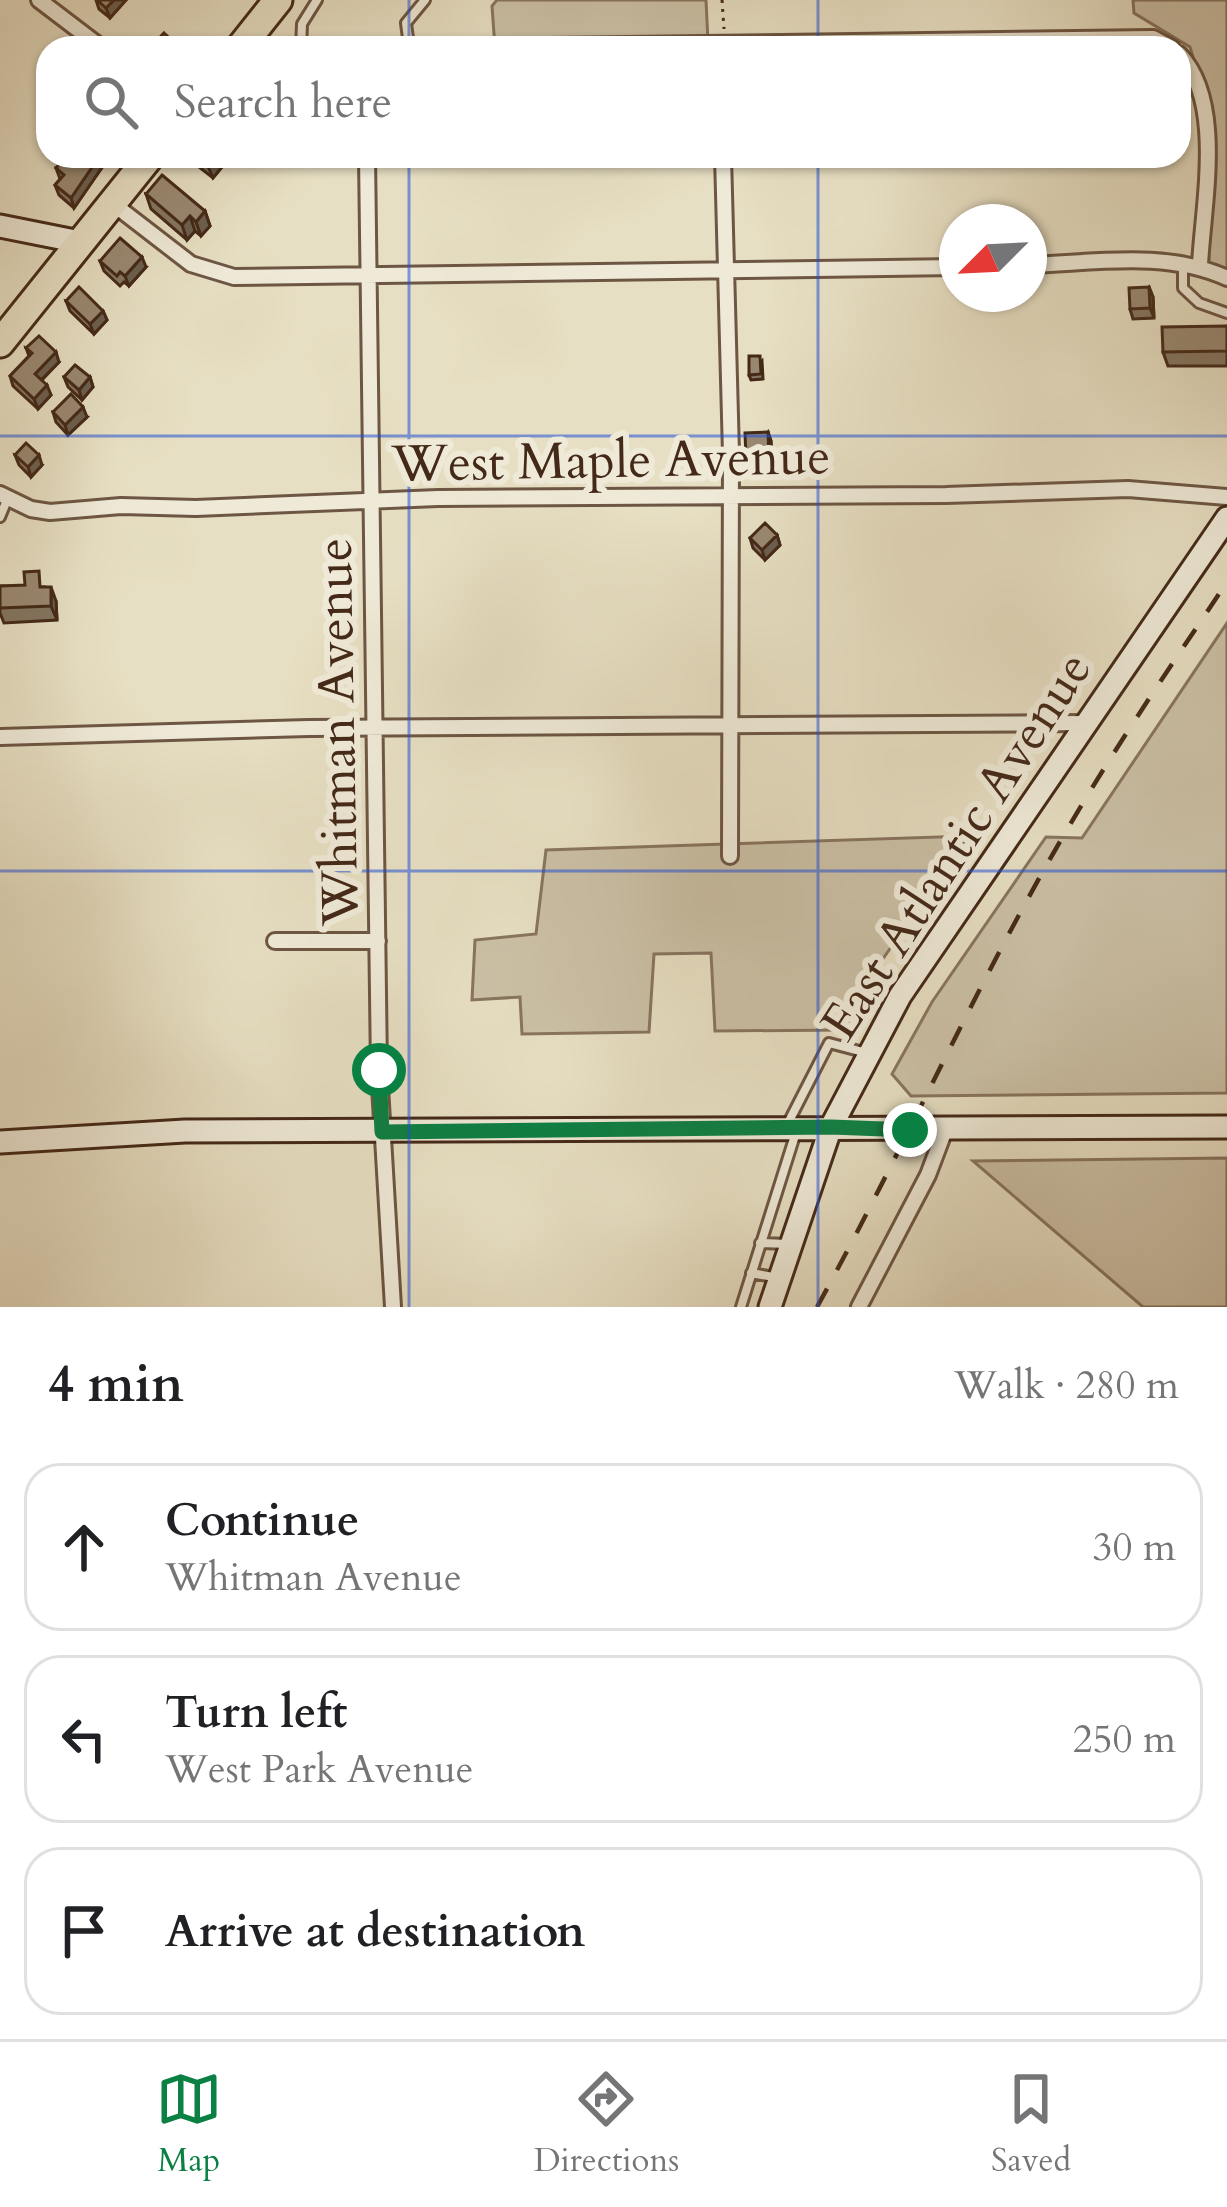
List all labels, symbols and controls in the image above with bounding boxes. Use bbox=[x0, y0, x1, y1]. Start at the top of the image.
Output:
search box bbox=[36, 36, 1191, 168]
icon: search bbox=[78, 69, 144, 135]
text: Search here bbox=[174, 72, 392, 133]
north arrow bbox=[939, 204, 1047, 312]
street label: West Maple Avenue bbox=[390, 422, 831, 500]
street label: Whitman Avenue bbox=[300, 537, 376, 928]
street label: East Atlantic Avenue bbox=[805, 639, 1108, 1054]
route start bbox=[352, 1043, 406, 1097]
route end bbox=[883, 1103, 937, 1157]
text: 4 min bbox=[48, 1350, 184, 1420]
text: Walk · 280 m bbox=[954, 1359, 1179, 1412]
text: Continue bbox=[165, 1490, 359, 1551]
icon: ahead bbox=[51, 1514, 117, 1580]
text: 30 m bbox=[1093, 1521, 1176, 1574]
text: Whitman Avenue bbox=[165, 1551, 462, 1604]
text: Turn left bbox=[165, 1682, 347, 1743]
icon: left bbox=[51, 1706, 117, 1772]
text: 250 m bbox=[1073, 1713, 1176, 1766]
text: West Park Avenue bbox=[165, 1743, 474, 1796]
icon: arrive bbox=[51, 1898, 117, 1964]
text: Arrive at destination bbox=[165, 1901, 585, 1962]
tab: Map bbox=[156, 2066, 222, 2183]
tab: Directions bbox=[534, 2066, 679, 2183]
tab: Saved bbox=[991, 2066, 1071, 2183]

